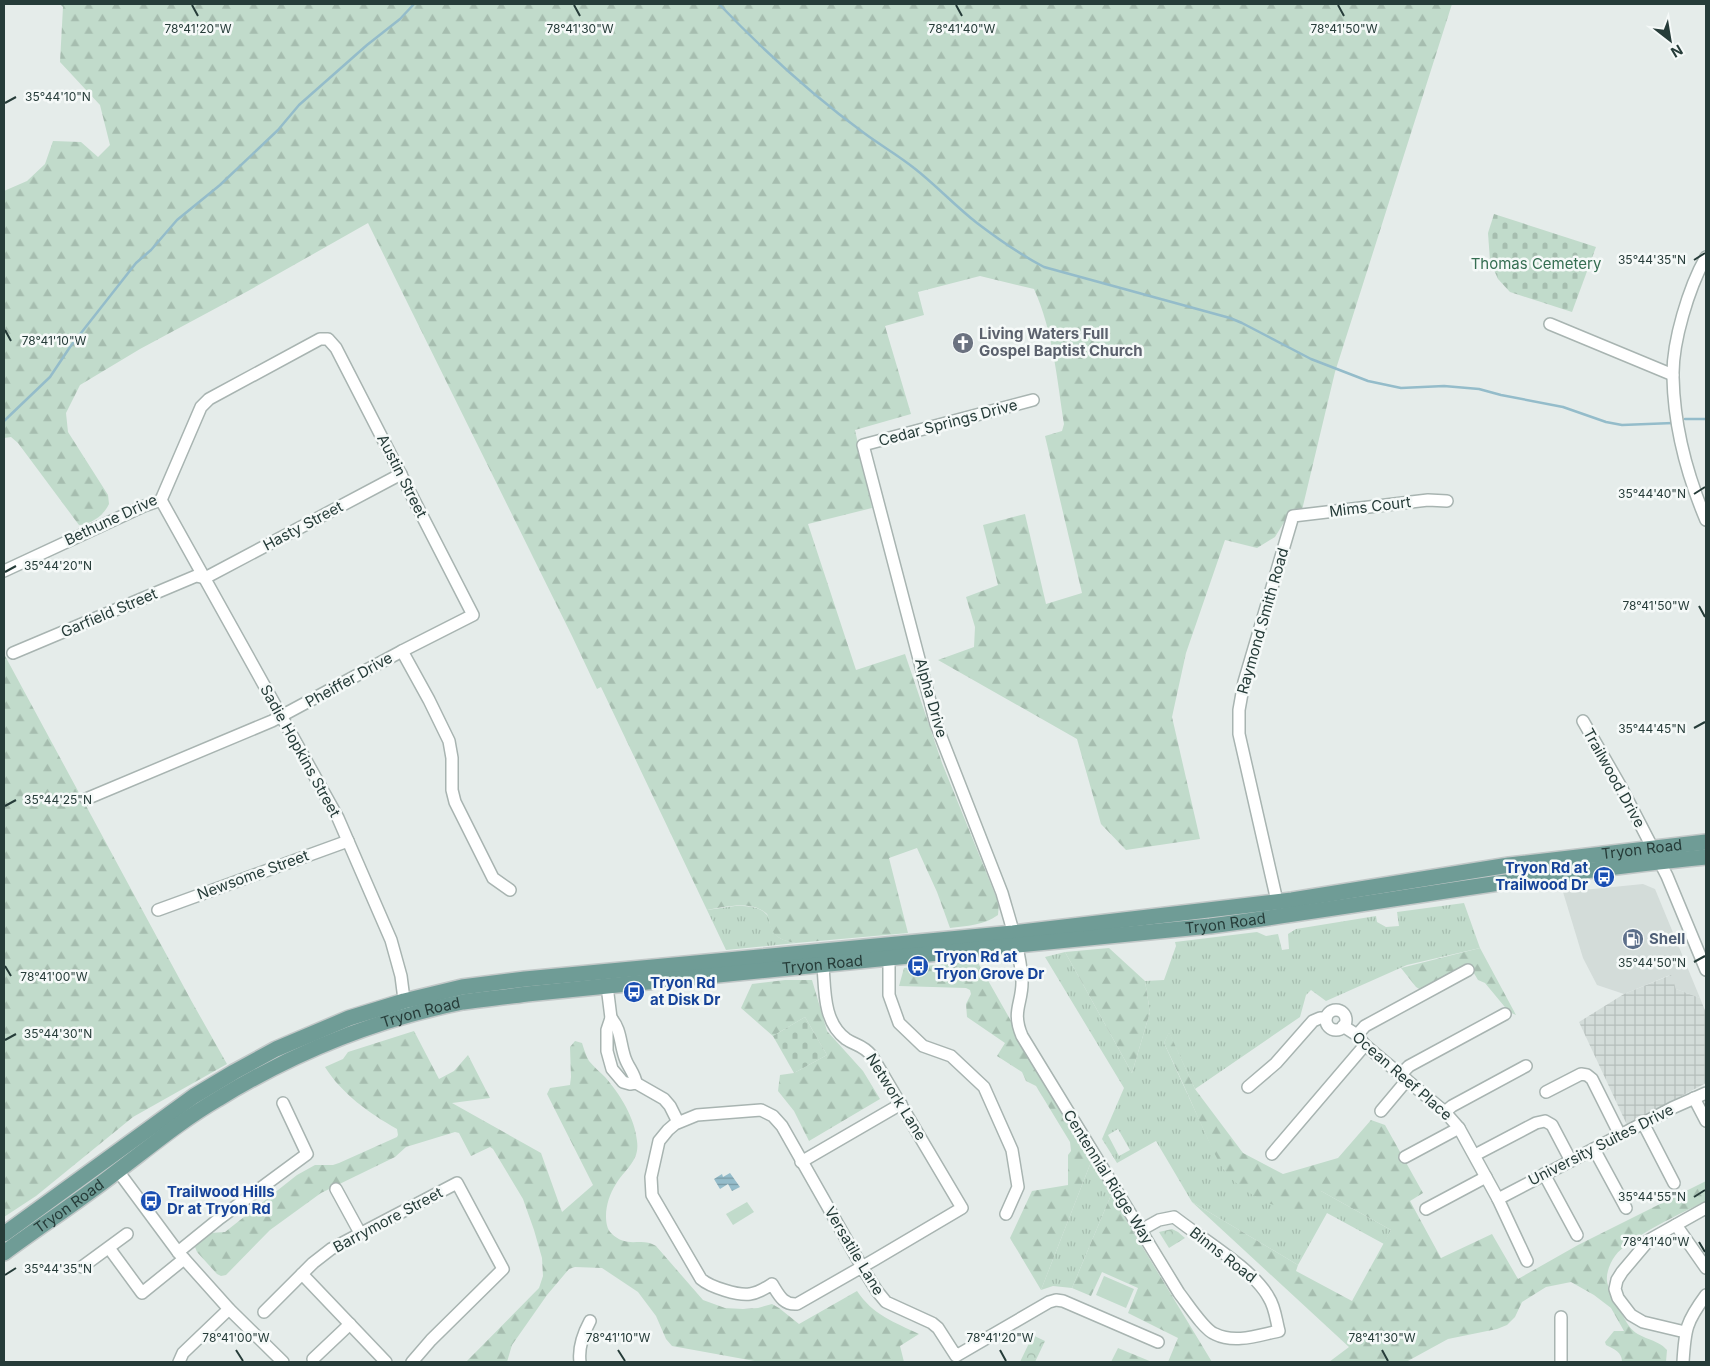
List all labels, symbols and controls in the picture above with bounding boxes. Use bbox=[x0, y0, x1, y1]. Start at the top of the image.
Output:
north arrow bbox=[1645, 15, 1695, 65]
text: 78°41'20"W bbox=[164, 21, 232, 36]
text: 78°41'30"W bbox=[546, 21, 614, 36]
text: 78°41'40"W bbox=[929, 21, 996, 36]
text: 78°41'50"W bbox=[1310, 21, 1378, 36]
text: N bbox=[1668, 42, 1686, 62]
text: 35°44'10"N bbox=[25, 89, 91, 104]
text: 35°44'35"N bbox=[1618, 252, 1686, 267]
park label: Thomas Cemetery bbox=[1471, 254, 1602, 273]
place label: Living Waters Full Gospel Baptist Church bbox=[979, 324, 1143, 360]
church icon: Living Waters Full Gospel Baptist Church bbox=[951, 331, 975, 355]
text: 78°41'10"W bbox=[22, 333, 87, 348]
street label: Cedar Springs Drive bbox=[876, 395, 1019, 450]
street label: Austin Street bbox=[373, 431, 432, 521]
text: 35°44'40"N bbox=[1618, 486, 1686, 501]
street label: Bethune Drive bbox=[61, 490, 160, 549]
street label: Mims Court bbox=[1328, 492, 1412, 521]
street label: Hasty Street bbox=[260, 497, 346, 555]
street label: Raymond Smith Road bbox=[1233, 546, 1292, 696]
text: 35°44'20"N bbox=[24, 558, 92, 573]
street label: Garfield Street bbox=[58, 584, 160, 641]
text: 78°41'50"W bbox=[1622, 598, 1690, 613]
street label: Pheiffer Drive bbox=[302, 648, 396, 711]
street label: Alpha Drive bbox=[911, 656, 952, 740]
street label: Sadie Hopkins Street bbox=[256, 681, 345, 820]
text: 35°44'45"N bbox=[1618, 721, 1686, 736]
street label: Trailwood Drive bbox=[1579, 725, 1650, 831]
text: 35°44'25"N bbox=[24, 792, 92, 807]
street label: Tryon Road bbox=[1600, 835, 1683, 863]
street label: Newsome Street bbox=[194, 845, 311, 904]
place label: Tryon Rd at Trailwood Dr bbox=[1495, 858, 1589, 894]
bus stop icon: Tryon Rd at Trailwood Dr bbox=[1592, 865, 1616, 889]
street label: Tryon Road bbox=[1184, 908, 1267, 937]
fuel station icon: Shell bbox=[1621, 927, 1645, 951]
place label: Shell bbox=[1649, 929, 1685, 948]
place label: Tryon Rd at Tryon Grove Dr bbox=[934, 947, 1044, 983]
street label: Tryon Road bbox=[781, 951, 864, 978]
bus stop icon: Tryon Rd at Tryon Grove Dr bbox=[906, 954, 930, 978]
text: 35°44'50"N bbox=[1618, 955, 1686, 970]
text: 78°41'00"W bbox=[20, 969, 88, 984]
place label: Tryon Rd at Disk Dr bbox=[650, 973, 720, 1009]
bus stop icon: Tryon Rd at Disk Dr bbox=[622, 980, 646, 1004]
street label: Tryon Road bbox=[379, 993, 462, 1032]
text: 35°44'30"N bbox=[24, 1026, 92, 1041]
street label: Ocean Reef Place bbox=[1349, 1027, 1456, 1124]
street label: Network Lane bbox=[862, 1050, 931, 1144]
street label: University Suites Drive bbox=[1525, 1100, 1677, 1189]
street label: Centennial Ridge Way bbox=[1059, 1106, 1158, 1248]
street label: Tryon Road bbox=[30, 1175, 107, 1237]
place label: Trailwood Hills Dr at Tryon Rd bbox=[167, 1182, 275, 1218]
street label: Barrymore Street bbox=[330, 1183, 446, 1256]
bus stop icon: Trailwood Hills Dr at Tryon Rd bbox=[139, 1189, 163, 1213]
text: 35°44'55"N bbox=[1618, 1189, 1686, 1204]
street label: Versatile Lane bbox=[821, 1203, 888, 1298]
street label: Binns Road bbox=[1186, 1223, 1260, 1287]
text: 78°41'40"W bbox=[1623, 1234, 1690, 1249]
text: 35°44'35"N bbox=[24, 1261, 92, 1276]
text: 78°41'00"W bbox=[202, 1330, 270, 1345]
text: 78°41'10"W bbox=[586, 1330, 651, 1345]
text: 78°41'20"W bbox=[966, 1330, 1034, 1345]
text: 78°41'30"W bbox=[1348, 1330, 1416, 1345]

